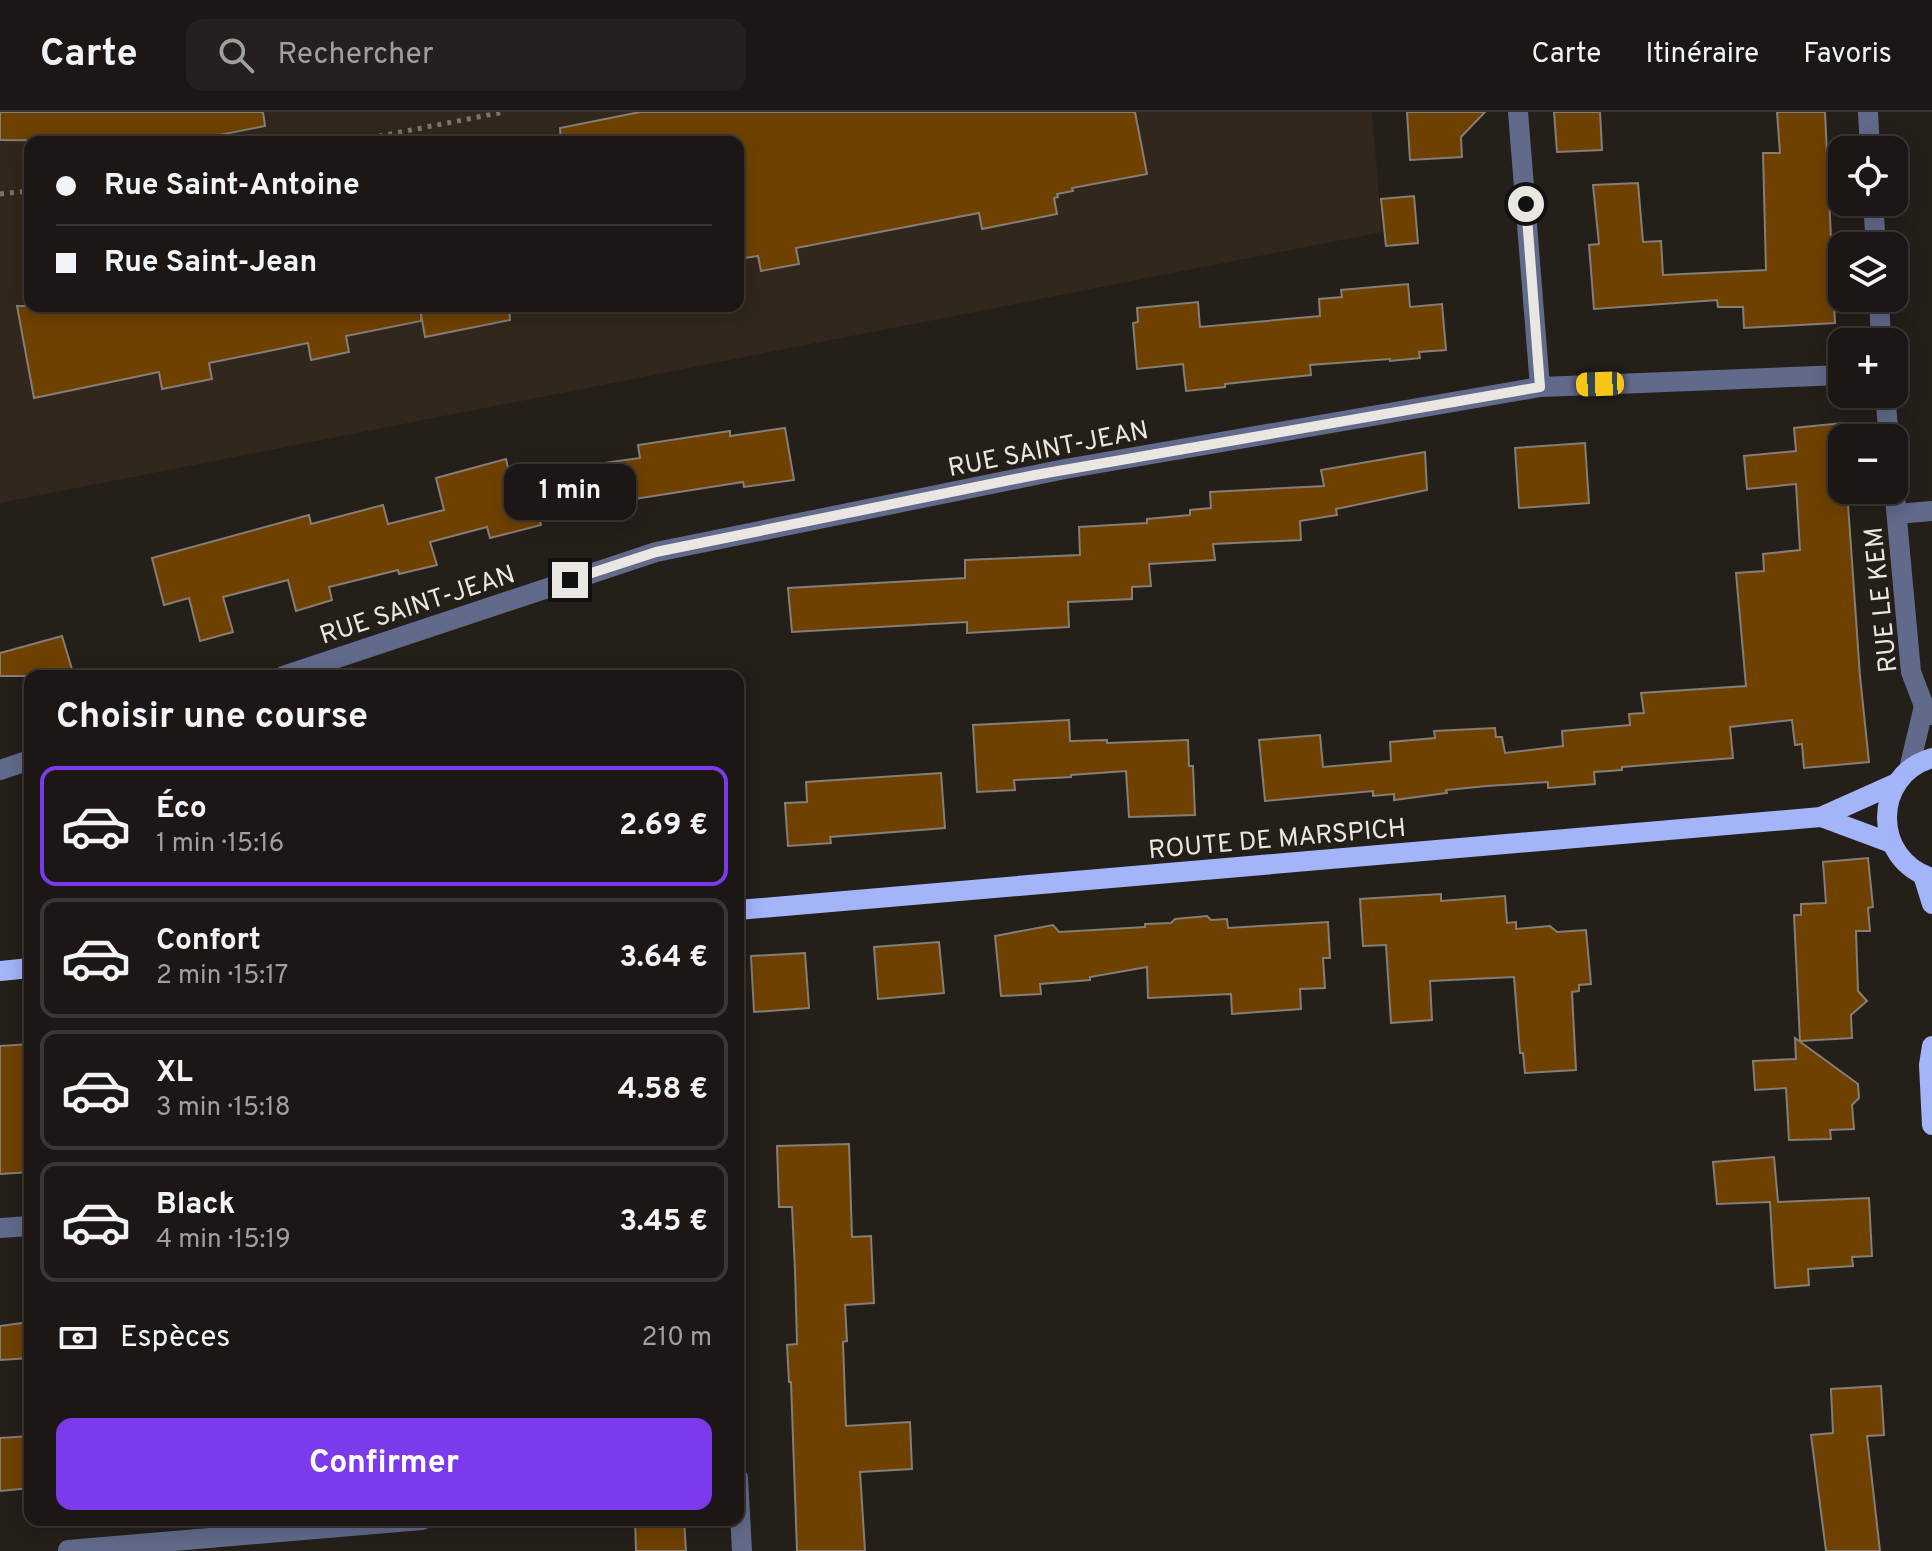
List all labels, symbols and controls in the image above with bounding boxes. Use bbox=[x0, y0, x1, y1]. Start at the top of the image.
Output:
search box bbox=[186, 19, 746, 91]
text: Carte bbox=[40, 31, 138, 80]
icon: search bbox=[214, 33, 258, 77]
text: Rechercher bbox=[278, 37, 434, 74]
text: Carte bbox=[1532, 37, 1601, 73]
text: Itinéraire bbox=[1645, 37, 1759, 73]
text: Favoris bbox=[1803, 37, 1892, 73]
map controls bbox=[1828, 136, 1908, 504]
button: locate bbox=[1828, 136, 1908, 216]
text: Rue Saint-Antoine bbox=[104, 168, 360, 205]
route start bbox=[1508, 186, 1544, 222]
button: layers bbox=[1828, 232, 1908, 312]
text: Rue Saint-Jean bbox=[104, 245, 317, 282]
button: + bbox=[1828, 328, 1908, 408]
car bbox=[1576, 371, 1624, 397]
street label: RUE SAINT-JEAN bbox=[945, 415, 1151, 486]
button: − bbox=[1828, 424, 1908, 504]
callout: 1 min bbox=[504, 464, 636, 520]
text: 1 min bbox=[539, 475, 601, 508]
street label: RUE LE KEM bbox=[1858, 525, 1907, 674]
street label: RUE SAINT-JEAN bbox=[316, 559, 520, 654]
route end bbox=[552, 562, 588, 598]
text: Choisir une course bbox=[56, 695, 368, 741]
icon: car bbox=[60, 790, 132, 862]
text: Éco bbox=[156, 791, 207, 828]
text: 2.69 € bbox=[619, 808, 708, 845]
street label: ROUTE DE MARSPICH bbox=[1147, 813, 1408, 868]
text: 1 min · 15:16 bbox=[156, 828, 284, 861]
icon: car bbox=[60, 922, 132, 994]
text: Confort bbox=[156, 923, 261, 960]
text: 3.64 € bbox=[619, 940, 708, 977]
text: 2 min · 15:17 bbox=[156, 960, 288, 993]
icon: car bbox=[60, 1054, 132, 1126]
text: XL bbox=[156, 1055, 193, 1092]
text: 4.58 € bbox=[618, 1072, 708, 1109]
text: 3 min · 15:18 bbox=[156, 1092, 291, 1125]
icon: car bbox=[60, 1186, 132, 1258]
text: Black bbox=[156, 1187, 235, 1224]
text: 3.45 € bbox=[619, 1204, 708, 1241]
text: 4 min · 15:19 bbox=[156, 1224, 291, 1257]
icon: cash bbox=[56, 1316, 100, 1360]
text: Espèces bbox=[120, 1320, 230, 1357]
text: 210 m bbox=[642, 1322, 712, 1355]
button: Confirmer bbox=[56, 1418, 712, 1510]

